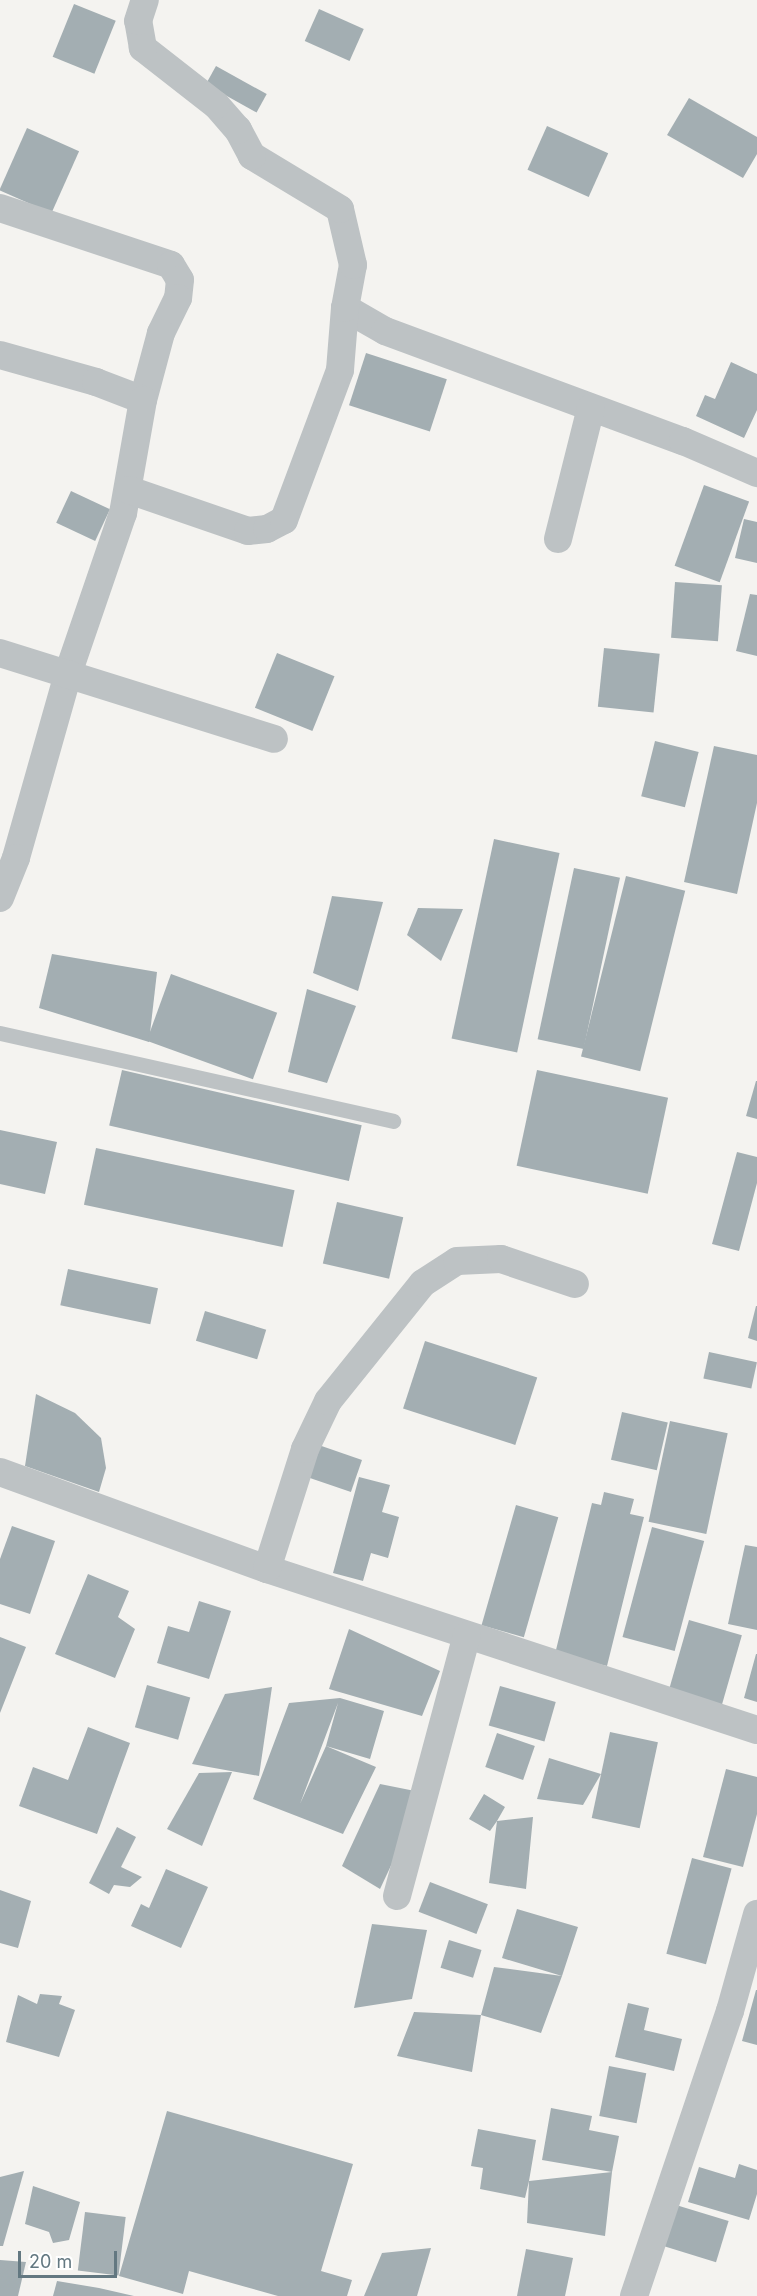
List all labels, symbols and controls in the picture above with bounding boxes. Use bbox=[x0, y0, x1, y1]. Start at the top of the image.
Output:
scale bar bbox=[21, 2239, 120, 2277]
text: 20 m bbox=[29, 2251, 72, 2272]

